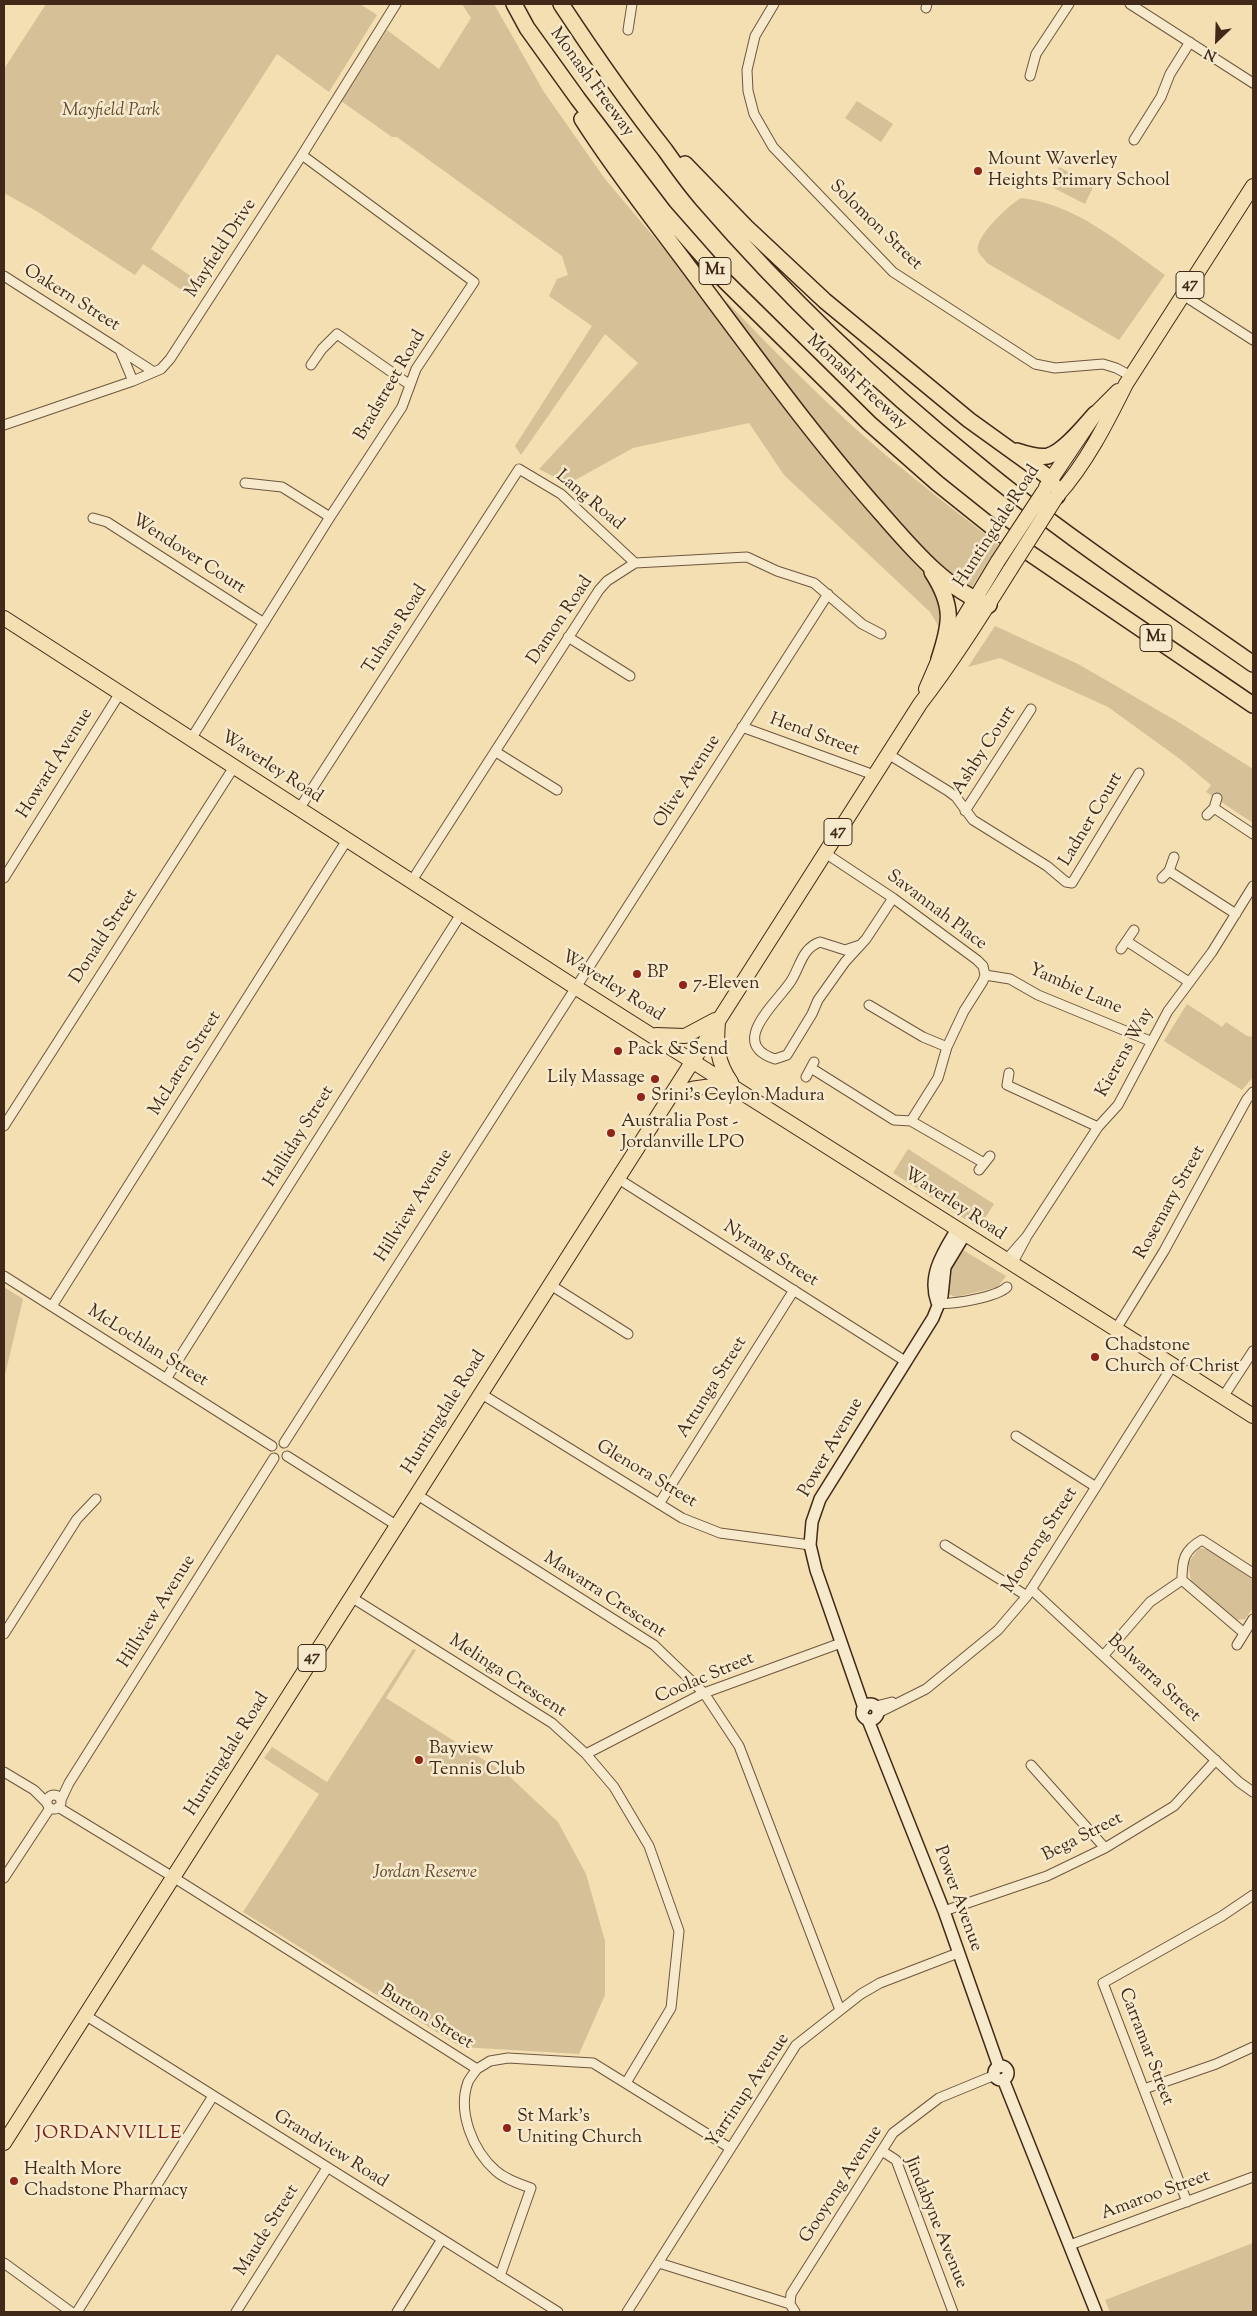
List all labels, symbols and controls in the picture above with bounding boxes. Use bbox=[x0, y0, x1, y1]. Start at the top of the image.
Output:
north arrow bbox=[1192, 15, 1242, 65]
street label: Monash Freeway bbox=[544, 24, 638, 142]
text: N bbox=[1202, 42, 1220, 65]
park label: Mayfield Park bbox=[62, 101, 160, 123]
place label: Mount Waverley Heights Primary School bbox=[988, 150, 1170, 192]
marker: Mount Waverley Heights Primary School bbox=[972, 165, 984, 177]
street label: Solomon Street bbox=[824, 176, 926, 276]
street label: Mayfield Drive bbox=[182, 195, 262, 303]
road number: M1 bbox=[699, 258, 731, 284]
street label: Oakern Street bbox=[19, 261, 123, 337]
road number: 47 bbox=[1176, 272, 1204, 298]
street label: Bradstreet Road bbox=[351, 327, 431, 445]
street label: Monash Freeway bbox=[801, 331, 911, 435]
street label: Huntingdale Road bbox=[950, 462, 1046, 592]
street label: Lang Road bbox=[550, 466, 628, 536]
street label: Wendover Court bbox=[127, 510, 249, 600]
street label: Damon Road bbox=[524, 573, 598, 669]
street label: Tuhans Road bbox=[359, 581, 433, 679]
road number: M1 bbox=[1140, 624, 1172, 651]
street label: Ashby Court bbox=[948, 703, 1022, 799]
street label: Howard Avenue bbox=[13, 705, 99, 823]
street label: Hend Street bbox=[766, 710, 862, 762]
street label: Waverley Road bbox=[216, 727, 326, 809]
street label: Olive Avenue bbox=[650, 731, 726, 833]
street label: Ladner Court bbox=[1056, 769, 1128, 871]
road number: 47 bbox=[824, 819, 852, 846]
street label: Savannah Place bbox=[882, 866, 990, 956]
street label: Donald Street bbox=[66, 886, 144, 988]
street label: Waverley Road bbox=[557, 947, 667, 1027]
street label: Yambie Lane bbox=[1025, 960, 1125, 1020]
place label: BP bbox=[647, 963, 668, 985]
marker: BP bbox=[631, 968, 643, 980]
place label: 7-Eleven bbox=[693, 974, 760, 996]
marker: 7-Eleven bbox=[677, 979, 689, 991]
street label: Kierens Way bbox=[1093, 1004, 1159, 1102]
street label: McLaren Street bbox=[145, 1008, 227, 1120]
place label: Pack & Send bbox=[628, 1040, 728, 1062]
marker: Pack & Send bbox=[612, 1045, 624, 1057]
place label: Lily Massage bbox=[547, 1068, 645, 1090]
marker: Lily Massage bbox=[649, 1073, 661, 1085]
street label: Halliday Street bbox=[260, 1082, 340, 1192]
place label: Srini's Ceylon Madura bbox=[651, 1086, 825, 1108]
marker: Srini's Ceylon Madura bbox=[635, 1091, 647, 1103]
place label: Australia Post - Jordanville LPO bbox=[621, 1112, 744, 1154]
marker: Australia Post - Jordanville LPO bbox=[605, 1127, 617, 1139]
street label: Rosemary Street bbox=[1131, 1142, 1211, 1264]
street label: Hillview Avenue bbox=[372, 1145, 458, 1267]
street label: Waverley Road bbox=[899, 1164, 1009, 1246]
street label: Nyrang Street bbox=[719, 1217, 821, 1293]
street label: McLochlan Street bbox=[83, 1301, 211, 1393]
street label: Attunga Street bbox=[673, 1334, 753, 1442]
place label: Chadstone Church of Christ bbox=[1105, 1336, 1239, 1378]
street label: Huntingdale Road bbox=[398, 1347, 492, 1479]
marker: Chadstone Church of Christ bbox=[1089, 1351, 1101, 1363]
street label: Power Avenue bbox=[795, 1395, 869, 1501]
street label: Glenora Street bbox=[592, 1436, 700, 1514]
street label: Moorong Street bbox=[999, 1484, 1083, 1598]
street label: Mawarra Crescent bbox=[539, 1548, 669, 1644]
street label: Hillview Avenue bbox=[115, 1551, 201, 1673]
street label: Bolwarra Street bbox=[1102, 1630, 1204, 1728]
street label: Melinga Crescent bbox=[444, 1631, 570, 1723]
road number: 47 bbox=[298, 1645, 326, 1672]
street label: Coolac Street bbox=[652, 1649, 758, 1709]
street label: Huntingdale Road bbox=[181, 1689, 275, 1821]
place label: Bayview Tennis Club bbox=[429, 1739, 525, 1782]
marker: Bayview Tennis Club bbox=[413, 1754, 425, 1766]
street label: Bega Street bbox=[1039, 1809, 1127, 1867]
street label: Power Avenue bbox=[928, 1843, 986, 1955]
park label: Jordan Reserve bbox=[373, 1863, 477, 1885]
street label: Burton Street bbox=[376, 1981, 476, 2055]
street label: Carramar Street bbox=[1113, 1985, 1177, 2109]
street label: Yarrinup Avenue bbox=[703, 2030, 795, 2152]
street label: Grandview Road bbox=[269, 2106, 391, 2194]
place label: St Mark's Uniting Church bbox=[517, 2107, 642, 2150]
marker: St Mark's Uniting Church bbox=[501, 2122, 513, 2134]
street label: Gooyong Avenue bbox=[796, 2122, 888, 2248]
district label: JORDANVILLE bbox=[34, 2124, 184, 2146]
street label: Jindabyne Avenue bbox=[899, 2154, 971, 2292]
place label: Health More Chadstone Pharmacy bbox=[24, 2160, 188, 2202]
street label: Amaroo Street bbox=[1099, 2166, 1213, 2226]
marker: Health More Chadstone Pharmacy bbox=[8, 2175, 20, 2187]
street label: Maude Street bbox=[231, 2181, 305, 2281]

